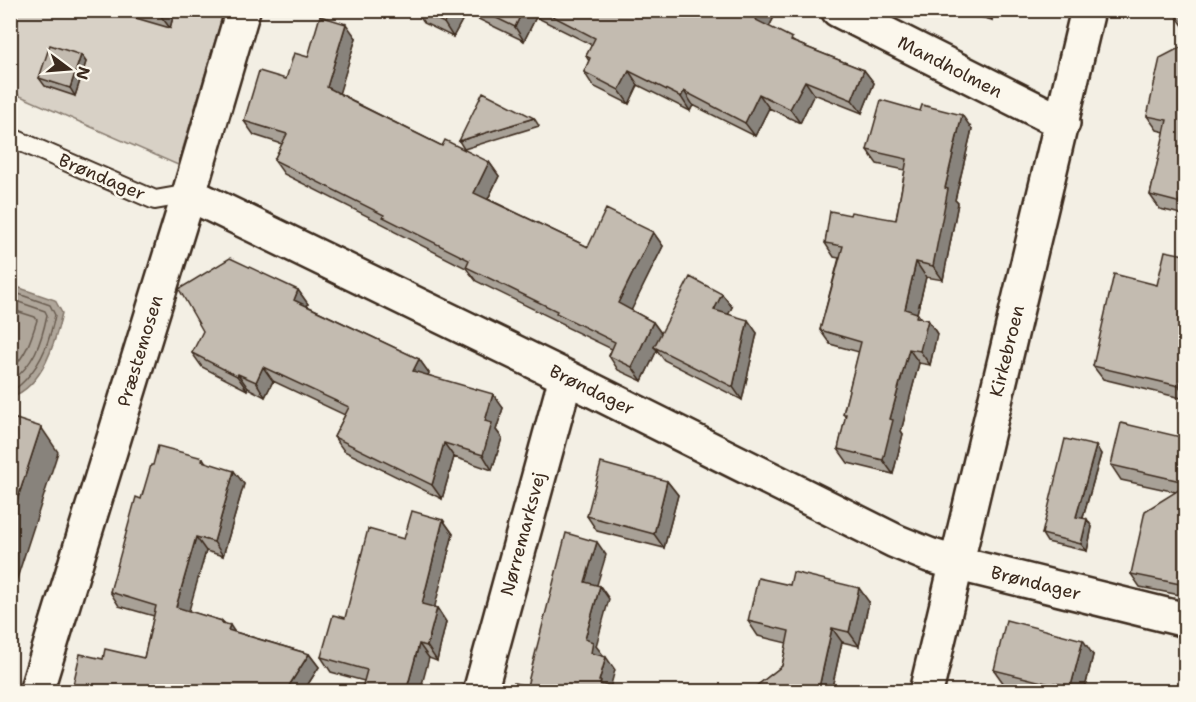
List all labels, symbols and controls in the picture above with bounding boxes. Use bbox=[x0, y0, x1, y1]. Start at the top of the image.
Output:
street label: Mandholmen bbox=[894, 30, 1006, 104]
north arrow bbox=[39, 39, 99, 99]
text: N bbox=[71, 64, 95, 82]
street label: Brøndager bbox=[55, 148, 149, 206]
street label: Præstemosen bbox=[112, 292, 168, 410]
street label: Kirkebroen bbox=[984, 303, 1030, 399]
street label: Brøndager bbox=[545, 359, 639, 421]
street label: Nørremarksvej bbox=[495, 469, 551, 599]
street label: Brøndager bbox=[988, 560, 1084, 606]

